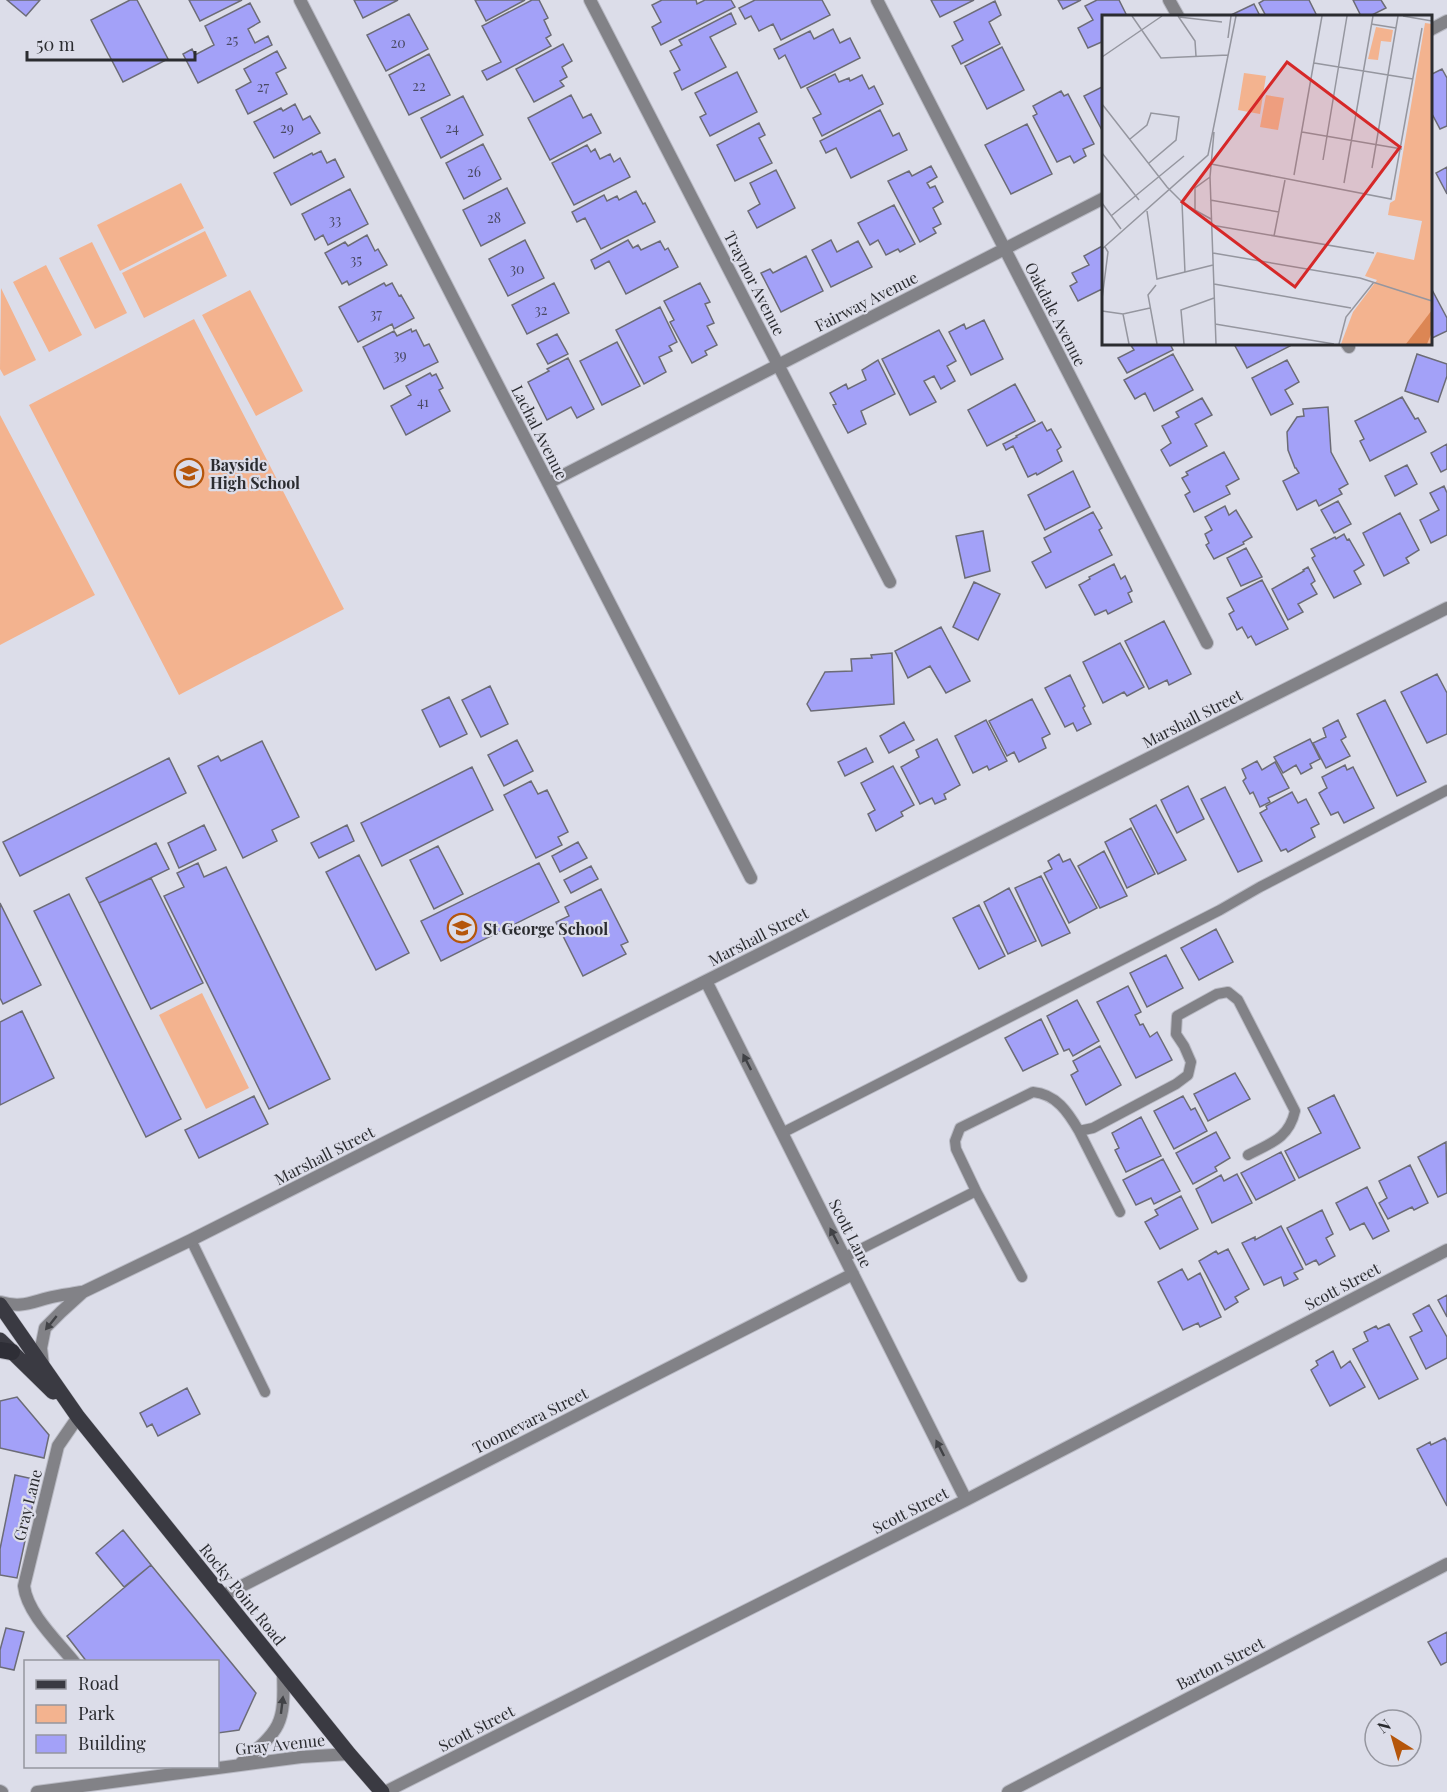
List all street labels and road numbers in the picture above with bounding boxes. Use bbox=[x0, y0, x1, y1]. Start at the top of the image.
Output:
street label: Traynor Avenue bbox=[720, 227, 790, 339]
street label: Oakdale Avenue bbox=[1021, 258, 1091, 370]
street label: Fairway Avenue bbox=[811, 266, 921, 336]
street label: Lachal Avenue bbox=[507, 381, 573, 483]
street label: Marshall Street bbox=[1138, 684, 1246, 752]
street label: Marshall Street bbox=[704, 902, 812, 970]
street label: Marshall Street bbox=[270, 1121, 378, 1189]
street label: Scott Lane bbox=[825, 1195, 877, 1271]
street label: Scott Street bbox=[1301, 1257, 1384, 1315]
street label: Toomevara Street bbox=[469, 1382, 591, 1458]
street label: Gray Lane bbox=[8, 1467, 46, 1543]
street label: Scott Street bbox=[868, 1482, 952, 1538]
street label: Rocky Point Road bbox=[195, 1539, 291, 1649]
street label: Barton Street bbox=[1172, 1632, 1268, 1694]
street label: Scott Street bbox=[434, 1700, 518, 1756]
street label: Gray Avenue bbox=[234, 1729, 326, 1759]

